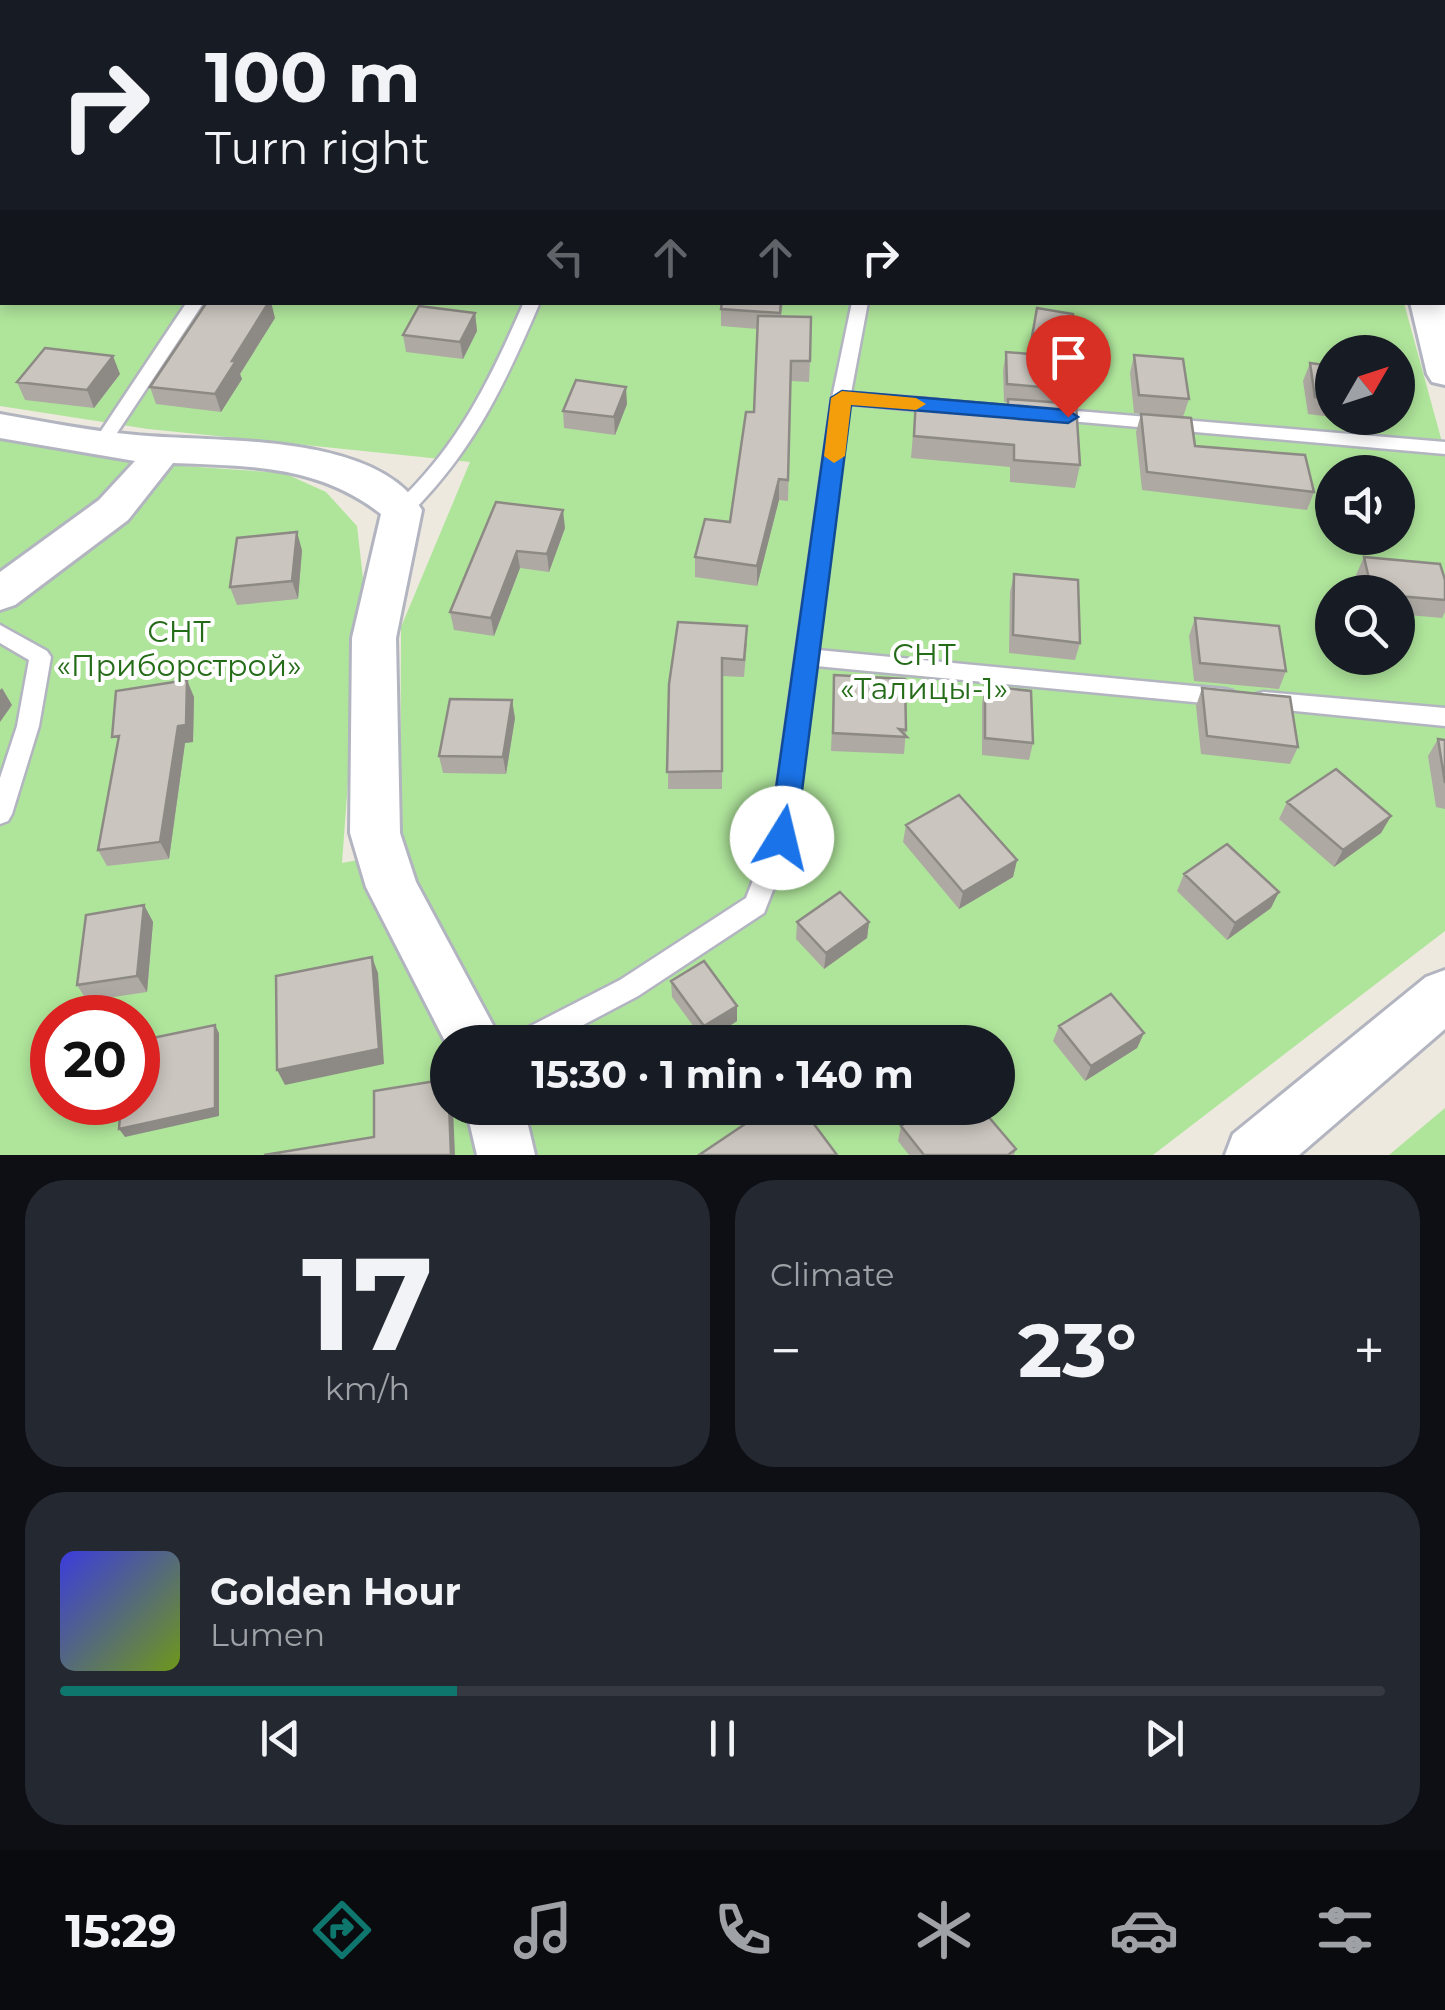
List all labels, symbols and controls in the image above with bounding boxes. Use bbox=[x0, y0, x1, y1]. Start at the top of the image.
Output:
text: 100 m bbox=[205, 34, 421, 120]
icon: right bbox=[40, 40, 170, 170]
text: Turn right bbox=[205, 120, 430, 175]
icon: left bbox=[538, 230, 593, 285]
icon: ahead bbox=[643, 230, 698, 285]
icon: ahead bbox=[748, 230, 803, 285]
icon: right bbox=[853, 230, 908, 285]
pin bbox=[1026, 315, 1111, 418]
icon: arrive bbox=[1041, 330, 1096, 385]
north arrow bbox=[1315, 335, 1415, 435]
map controls bbox=[1315, 335, 1415, 675]
button: sound bbox=[1315, 455, 1415, 555]
button: search bbox=[1315, 575, 1415, 675]
park label: СНТ «Приборстрой» bbox=[56, 613, 302, 684]
park label: СНТ «Талицы-1» bbox=[840, 636, 1008, 707]
position arrow bbox=[730, 786, 834, 890]
speed limit sign: 20 bbox=[30, 995, 160, 1125]
text: 15:30 · 1 min · 140 m bbox=[531, 1051, 914, 1098]
text: 17 bbox=[302, 1224, 433, 1383]
text: Climate bbox=[770, 1255, 894, 1294]
text: 23° bbox=[1018, 1304, 1137, 1396]
text: − bbox=[770, 1317, 802, 1384]
text: + bbox=[1353, 1317, 1385, 1384]
text: km/h bbox=[325, 1369, 410, 1408]
text: Golden Hour bbox=[210, 1568, 461, 1615]
text: Lumen bbox=[210, 1615, 325, 1654]
icon: previous bbox=[253, 1711, 308, 1766]
icon: pause bbox=[695, 1711, 750, 1766]
icon: next bbox=[1137, 1711, 1192, 1766]
icon: directions bbox=[307, 1895, 377, 1965]
icon: music bbox=[508, 1895, 578, 1965]
icon: phone bbox=[708, 1895, 778, 1965]
icon: climate bbox=[909, 1895, 979, 1965]
icon: car bbox=[1109, 1895, 1179, 1965]
icon: filters bbox=[1310, 1895, 1380, 1965]
text: 15:29 bbox=[65, 1903, 177, 1958]

